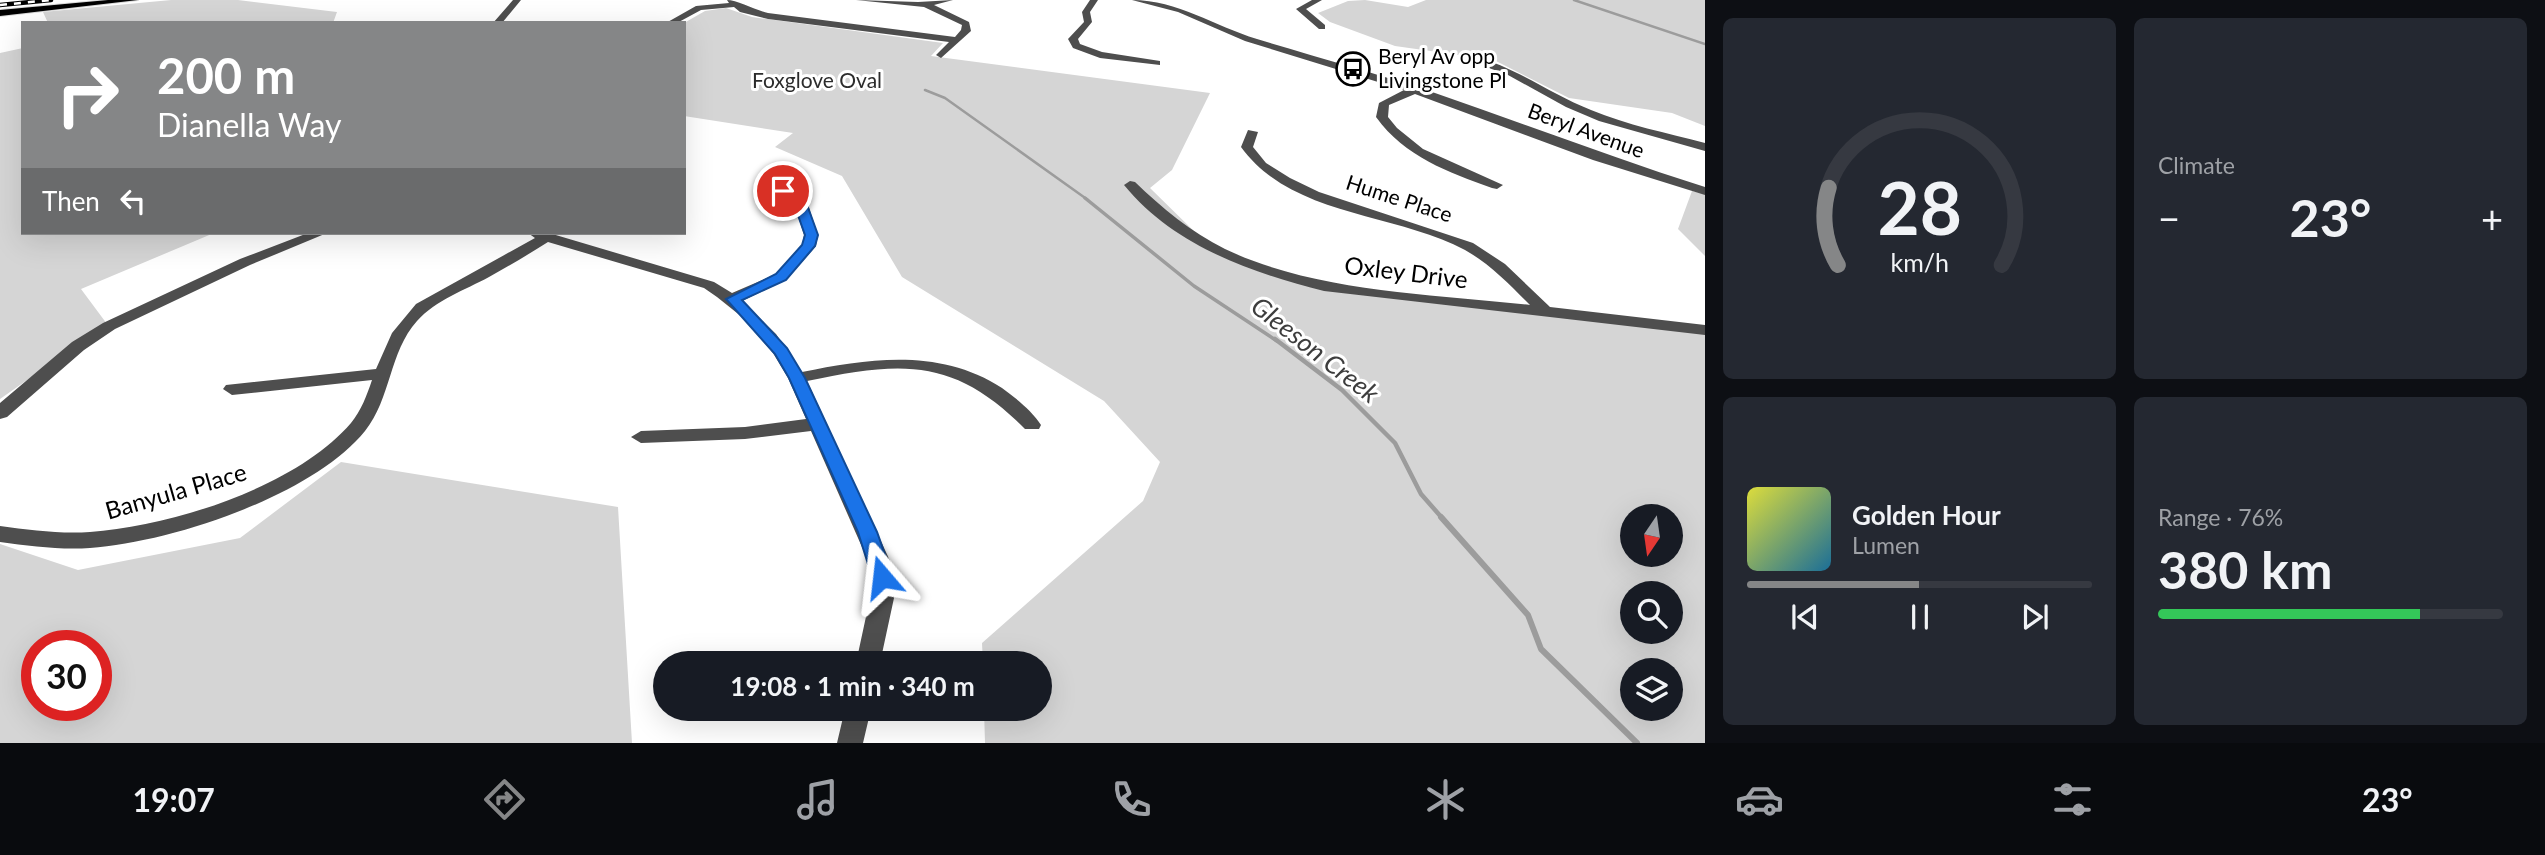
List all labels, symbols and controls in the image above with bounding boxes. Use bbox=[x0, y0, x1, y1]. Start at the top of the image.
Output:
place label: Beryl Av opp Livingstone Pl bbox=[1378, 43, 1507, 92]
text: 200 m bbox=[157, 46, 295, 104]
icon: right bbox=[42, 49, 133, 140]
bus stop icon: Beryl Av opp Livingstone Pl bbox=[1334, 50, 1372, 88]
park label: Foxglove Oval bbox=[752, 67, 882, 92]
street label: Beryl Avenue bbox=[1525, 97, 1648, 162]
text: Dianella Way bbox=[157, 105, 341, 144]
text: Climate bbox=[2158, 151, 2235, 179]
pin bbox=[753, 161, 813, 221]
text: 28 bbox=[1877, 163, 1962, 251]
street label: Hume Place bbox=[1343, 169, 1456, 226]
icon: arrive bbox=[764, 172, 802, 210]
icon: left bbox=[114, 182, 152, 220]
text: Then bbox=[42, 185, 100, 217]
text: 23° bbox=[2290, 186, 2371, 248]
text: − bbox=[2158, 195, 2180, 241]
text: + bbox=[2481, 195, 2503, 241]
text: km/h bbox=[1890, 246, 1949, 276]
street label: Oxley Drive bbox=[1343, 250, 1469, 293]
water label: Gleeson Creek bbox=[1245, 289, 1387, 410]
street label: Banyula Place bbox=[102, 457, 250, 525]
text: Golden Hour bbox=[1852, 499, 2001, 531]
text: Range · 76% bbox=[2158, 503, 2283, 531]
north arrow bbox=[1620, 504, 1684, 567]
map controls bbox=[1620, 504, 1683, 721]
text: Lumen bbox=[1852, 531, 1920, 559]
text: 380 km bbox=[2158, 538, 2332, 600]
position arrow bbox=[845, 540, 919, 614]
button: search bbox=[1620, 581, 1683, 644]
icon: previous bbox=[1786, 598, 1824, 636]
icon: pause bbox=[1901, 598, 1939, 636]
icon: next bbox=[2016, 598, 2054, 636]
speed limit sign: 30 bbox=[21, 630, 112, 721]
button: layers bbox=[1620, 658, 1683, 721]
text: 19:08 · 1 min · 340 m bbox=[730, 670, 975, 702]
icon: directions bbox=[480, 775, 529, 824]
icon: music bbox=[793, 775, 842, 824]
icon: phone bbox=[1107, 775, 1156, 824]
icon: climate bbox=[1421, 775, 1470, 824]
icon: car bbox=[1735, 775, 1784, 824]
icon: filters bbox=[2048, 775, 2097, 824]
text: 19:07 bbox=[132, 780, 215, 819]
text: 23° bbox=[2362, 780, 2413, 819]

